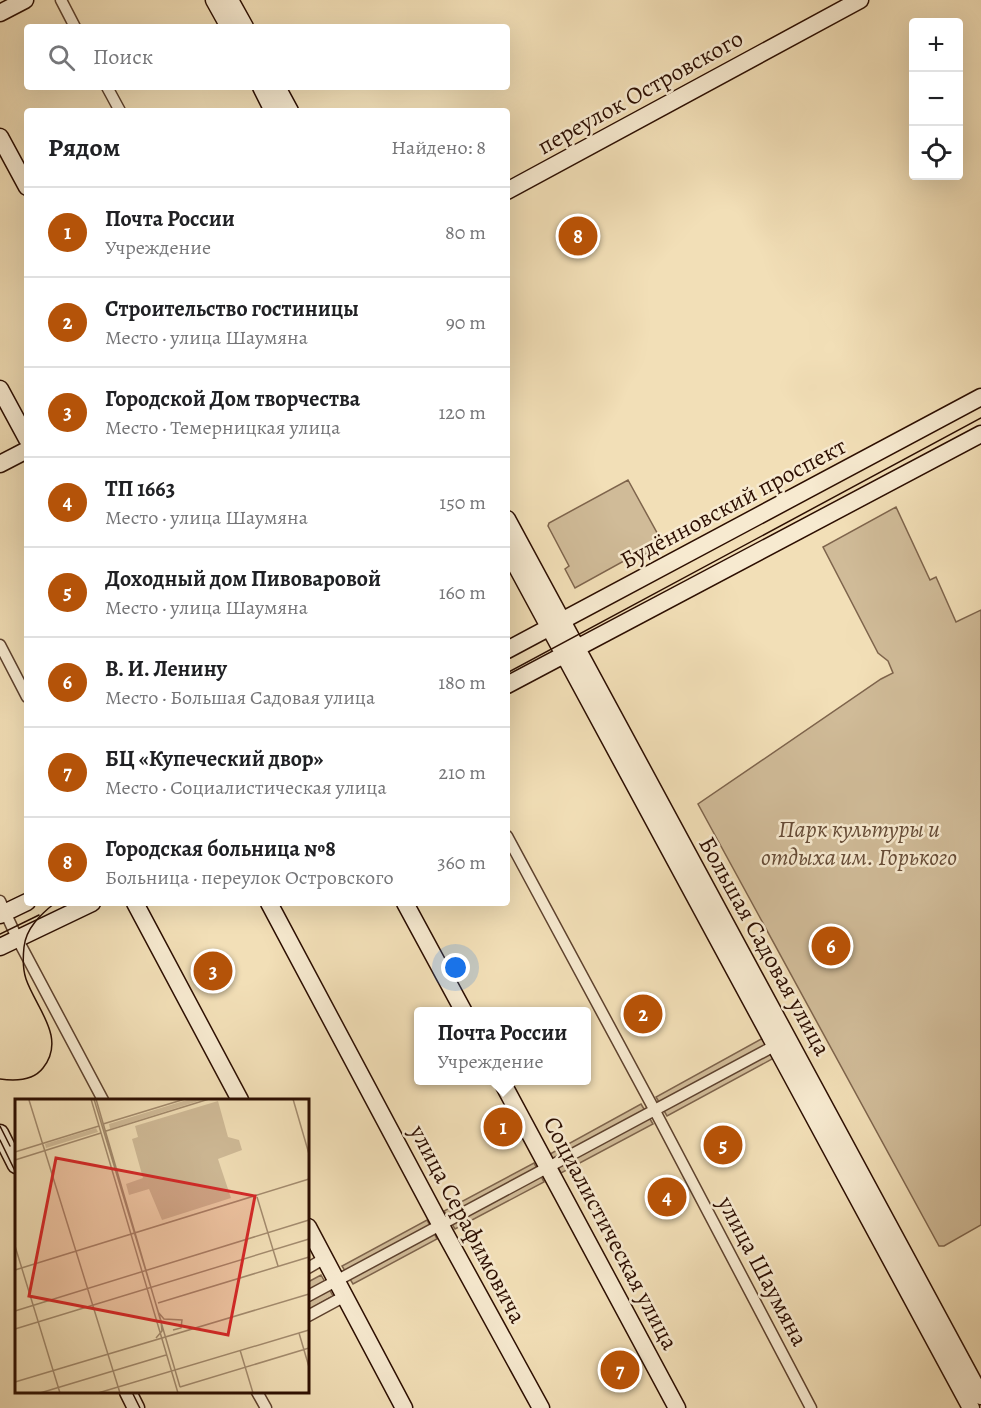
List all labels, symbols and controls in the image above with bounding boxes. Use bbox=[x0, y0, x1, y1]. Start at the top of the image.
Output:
map controls bbox=[909, 18, 963, 180]
button: + bbox=[909, 18, 963, 72]
street label: переулок Островского bbox=[531, 22, 749, 162]
search box bbox=[24, 24, 510, 90]
icon: search bbox=[45, 41, 78, 74]
text: Поиск bbox=[93, 42, 153, 72]
button: − bbox=[909, 72, 963, 126]
button: locate bbox=[909, 126, 963, 180]
text: Рядом bbox=[48, 130, 120, 165]
text: Найдено: 8 bbox=[391, 134, 486, 161]
text: Почта России bbox=[105, 204, 235, 234]
pin: 8 bbox=[558, 214, 598, 258]
text: 1 bbox=[64, 219, 71, 246]
text: 80 m bbox=[445, 219, 486, 246]
text: Учреждение bbox=[105, 234, 211, 261]
text: Строительство гостиницы bbox=[105, 294, 359, 324]
text: 2 bbox=[63, 309, 72, 336]
text: 90 m bbox=[446, 309, 486, 336]
text: Место · улица Шаумяна bbox=[105, 324, 308, 351]
text: Городской Дом творчества bbox=[105, 384, 360, 414]
text: 3 bbox=[63, 399, 72, 426]
text: 120 m bbox=[438, 399, 486, 426]
text: Место · Темерницкая улица bbox=[105, 414, 340, 441]
street label: Будённовский проспект bbox=[614, 430, 852, 576]
text: ТП 1663 bbox=[105, 474, 175, 504]
text: 4 bbox=[63, 489, 72, 516]
text: 150 m bbox=[439, 489, 486, 516]
text: Место · улица Шаумяна bbox=[105, 504, 308, 531]
text: Доходный дом Пивоваровой bbox=[105, 564, 381, 594]
text: 5 bbox=[63, 579, 72, 606]
text: 160 m bbox=[439, 579, 486, 606]
text: Место · улица Шаумяна bbox=[105, 594, 308, 621]
text: В. И. Ленину bbox=[105, 654, 227, 684]
text: 6 bbox=[63, 669, 72, 696]
text: 180 m bbox=[438, 669, 486, 696]
text: Место · Большая Садовая улица bbox=[105, 684, 375, 711]
text: БЦ «Купеческий двор» bbox=[105, 744, 324, 774]
text: 7 bbox=[63, 759, 72, 786]
text: 210 m bbox=[438, 759, 486, 786]
text: Место · Социалистическая улица bbox=[105, 774, 387, 801]
park label: Парк культуры и отдыха им. Горького bbox=[761, 813, 957, 873]
street label: Большая Садовая улица bbox=[691, 831, 839, 1061]
text: Городская больница №8 bbox=[105, 834, 336, 864]
text: 8 bbox=[63, 849, 72, 876]
text: 360 m bbox=[437, 849, 486, 876]
text: Больница · переулок Островского bbox=[105, 864, 394, 891]
pin: 6 bbox=[812, 924, 850, 968]
pin: 3 bbox=[194, 948, 232, 994]
your location bbox=[441, 953, 470, 982]
pin: 2 bbox=[624, 992, 662, 1036]
popup bbox=[414, 1007, 591, 1085]
text: Почта России bbox=[438, 1018, 567, 1048]
text: Учреждение bbox=[438, 1048, 544, 1075]
inset map bbox=[15, 1099, 309, 1393]
pin: 1 bbox=[484, 1104, 522, 1150]
street label: Социалистическая улица bbox=[536, 1111, 686, 1355]
street label: улица Серафимовича bbox=[402, 1118, 534, 1329]
pin: 5 bbox=[704, 1122, 742, 1168]
pin: 4 bbox=[648, 1174, 686, 1220]
street label: улица Шаумяна bbox=[710, 1190, 816, 1351]
pin: 7 bbox=[600, 1348, 640, 1392]

